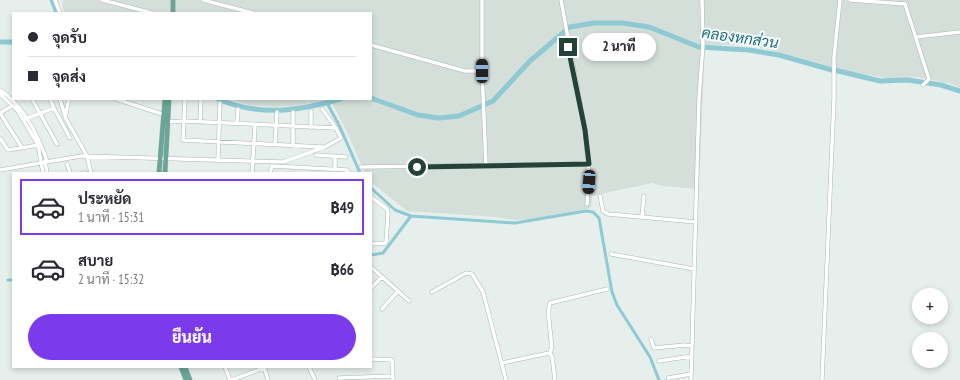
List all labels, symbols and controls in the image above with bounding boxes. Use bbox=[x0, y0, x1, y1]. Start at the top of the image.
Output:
water label: คลองหกส่วน bbox=[700, 23, 780, 52]
text: จุดรับ bbox=[52, 28, 87, 47]
callout: 2 นาที bbox=[582, 33, 656, 61]
route end bbox=[559, 38, 577, 56]
text: 2 นาที bbox=[602, 38, 636, 55]
car bbox=[476, 59, 488, 83]
text: จุดส่ง bbox=[52, 67, 86, 86]
route start bbox=[408, 158, 426, 176]
car bbox=[582, 170, 596, 194]
icon: car bbox=[30, 189, 66, 225]
text: ประหยัด bbox=[78, 189, 131, 208]
text: ฿49 bbox=[331, 198, 354, 217]
text: 1 นาที · 15:31 bbox=[78, 209, 144, 226]
icon: car bbox=[30, 251, 66, 287]
text: สบาย bbox=[78, 251, 113, 270]
text: ฿66 bbox=[331, 260, 354, 279]
text: 2 นาที · 15:32 bbox=[78, 271, 144, 288]
map controls bbox=[912, 288, 948, 368]
button: + bbox=[912, 288, 948, 324]
button: ยืนยัน bbox=[28, 314, 356, 360]
button: − bbox=[912, 332, 948, 368]

